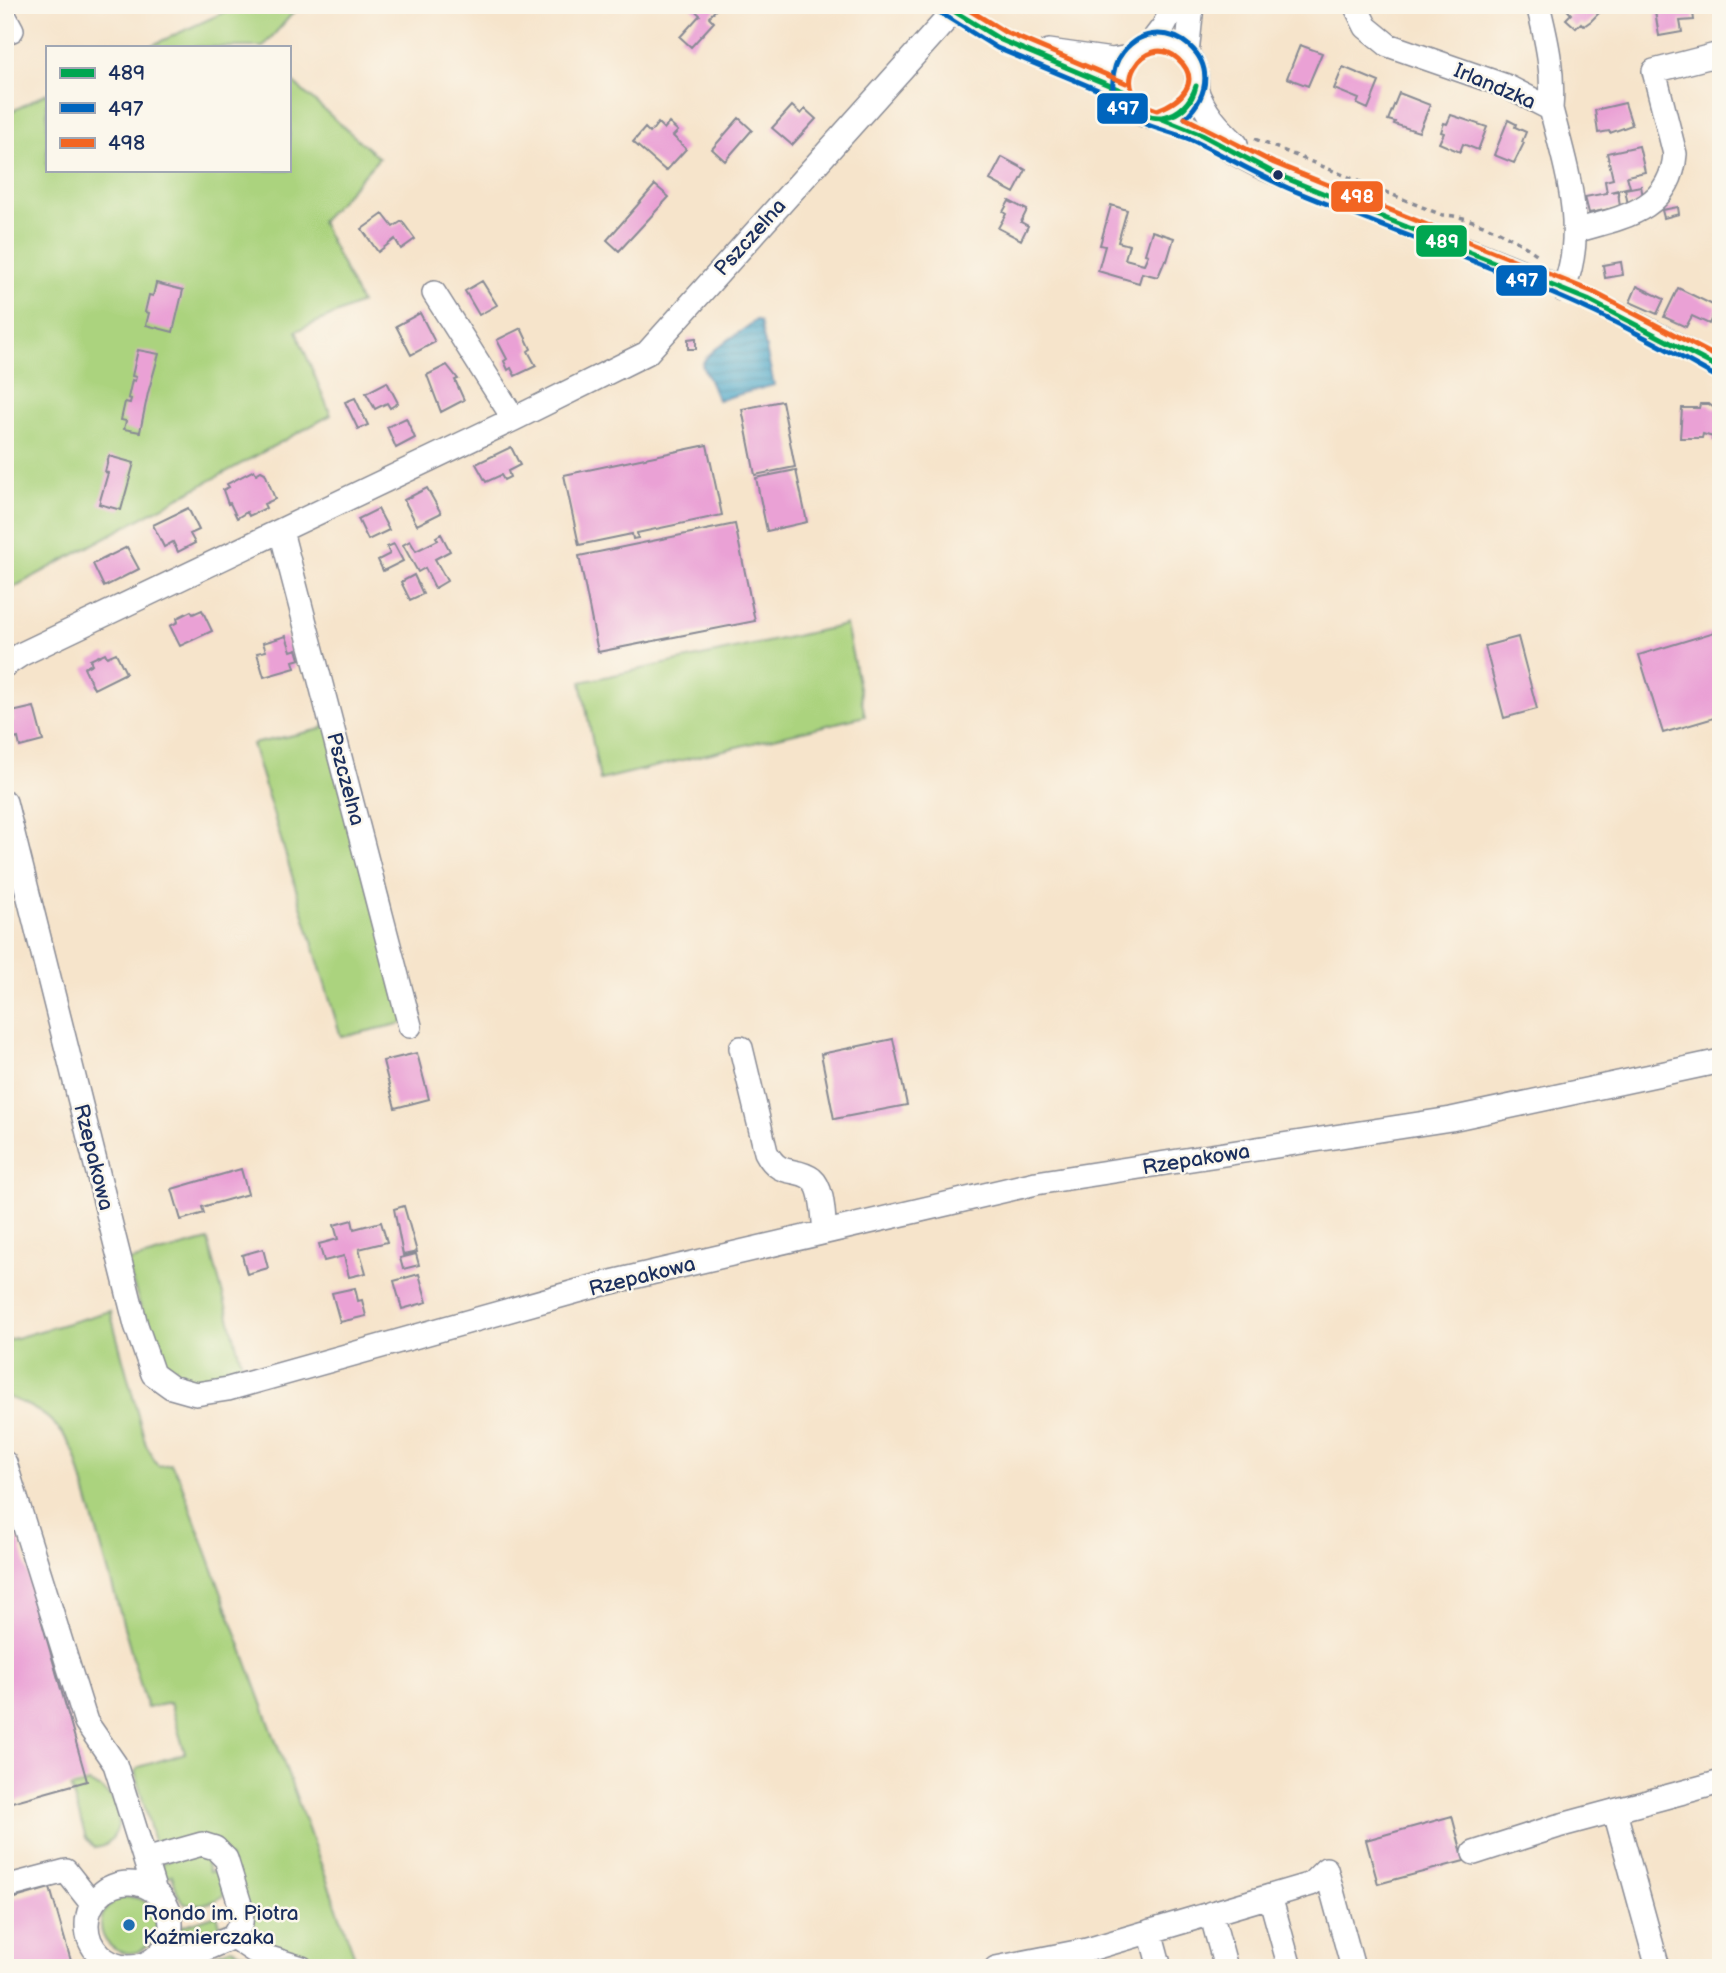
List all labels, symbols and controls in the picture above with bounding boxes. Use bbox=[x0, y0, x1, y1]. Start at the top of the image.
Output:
legend bbox=[46, 46, 290, 172]
street label: Irlandzka bbox=[1450, 58, 1539, 115]
text: 489 bbox=[108, 61, 145, 86]
line badge: 497 bbox=[1096, 92, 1149, 125]
text: 497 bbox=[108, 97, 144, 122]
text: 497 bbox=[1107, 98, 1140, 121]
text: 498 bbox=[108, 131, 145, 156]
unlabelled marker bbox=[1271, 168, 1285, 182]
line badge: 498 bbox=[1330, 180, 1384, 213]
text: 498 bbox=[1340, 186, 1374, 209]
street label: Pszczelna bbox=[709, 194, 791, 281]
line badge: 489 bbox=[1415, 224, 1468, 258]
text: 489 bbox=[1425, 231, 1459, 254]
line badge: 497 bbox=[1495, 264, 1548, 297]
text: 497 bbox=[1506, 270, 1539, 293]
street label: Pszczelna bbox=[321, 730, 370, 828]
street label: Rzepakowa bbox=[68, 1101, 119, 1213]
street label: Rzepakowa bbox=[1140, 1139, 1252, 1180]
street label: Rzepakowa bbox=[586, 1251, 698, 1302]
place label: Rondo im. Piotra Kaźmierczaka bbox=[143, 1901, 299, 1950]
marker: Rondo im. Piotra Kaźmierczaka bbox=[121, 1917, 137, 1933]

